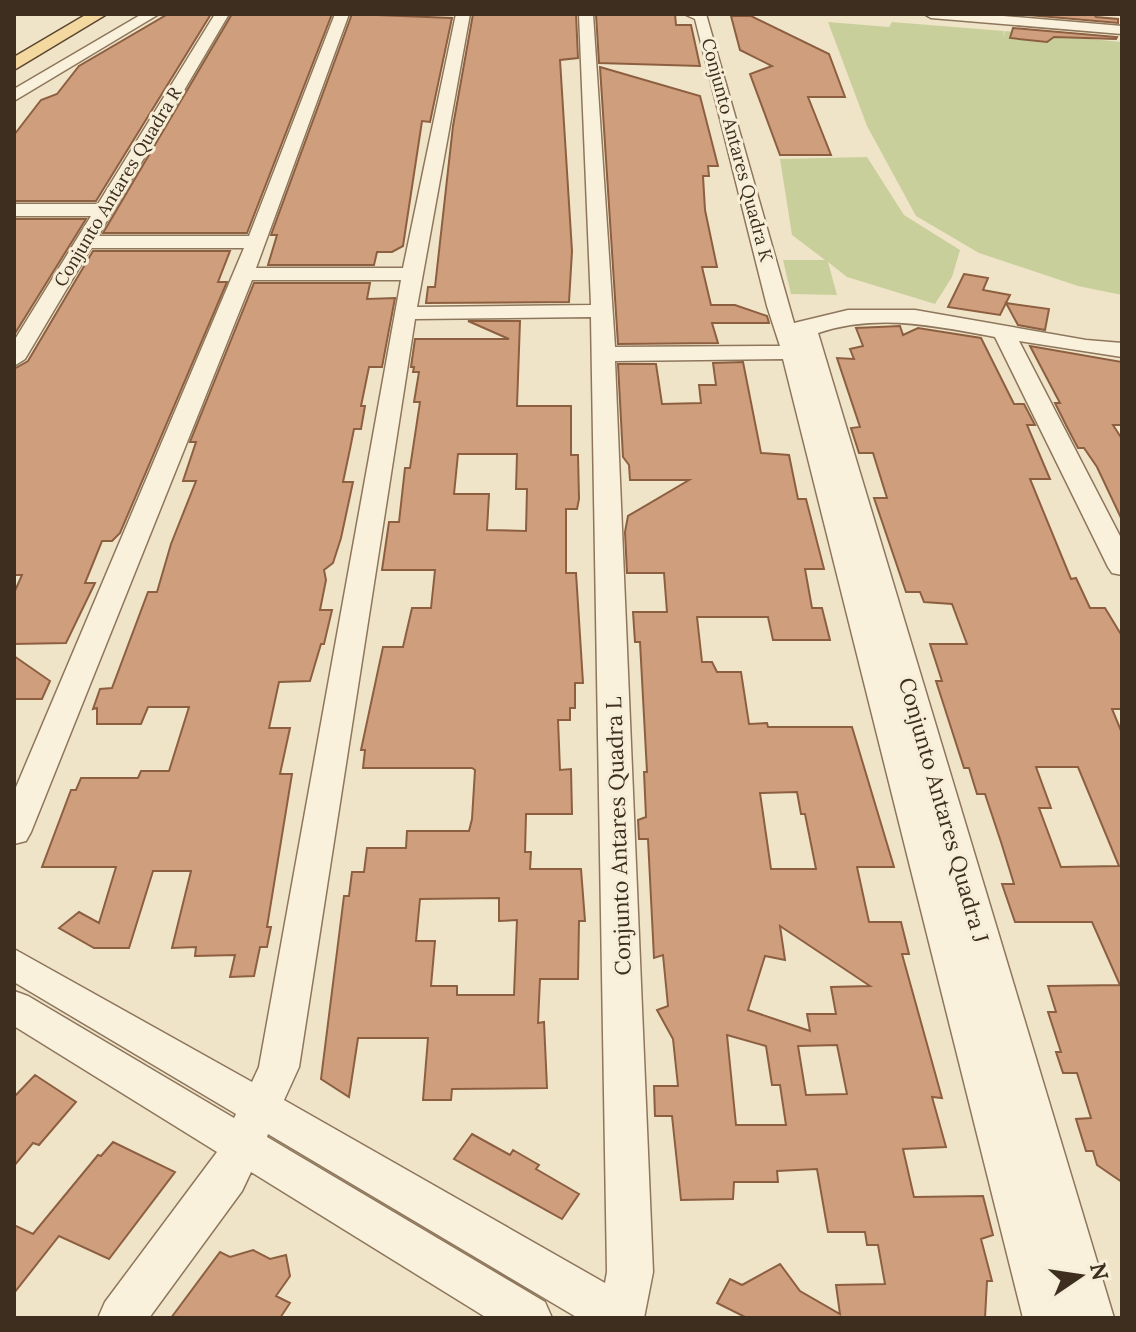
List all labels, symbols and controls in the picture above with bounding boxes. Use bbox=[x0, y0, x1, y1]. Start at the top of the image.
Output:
street label: Conjunto Antares Quadra K bbox=[697, 36, 779, 265]
street label: Conjunto Antares Quadra R bbox=[49, 82, 187, 291]
street label: Conjunto Antares Quadra J bbox=[893, 674, 995, 946]
street label: Conjunto Antares Quadra L bbox=[599, 696, 637, 976]
north arrow bbox=[1040, 1236, 1120, 1316]
text: N bbox=[1084, 1260, 1115, 1283]

